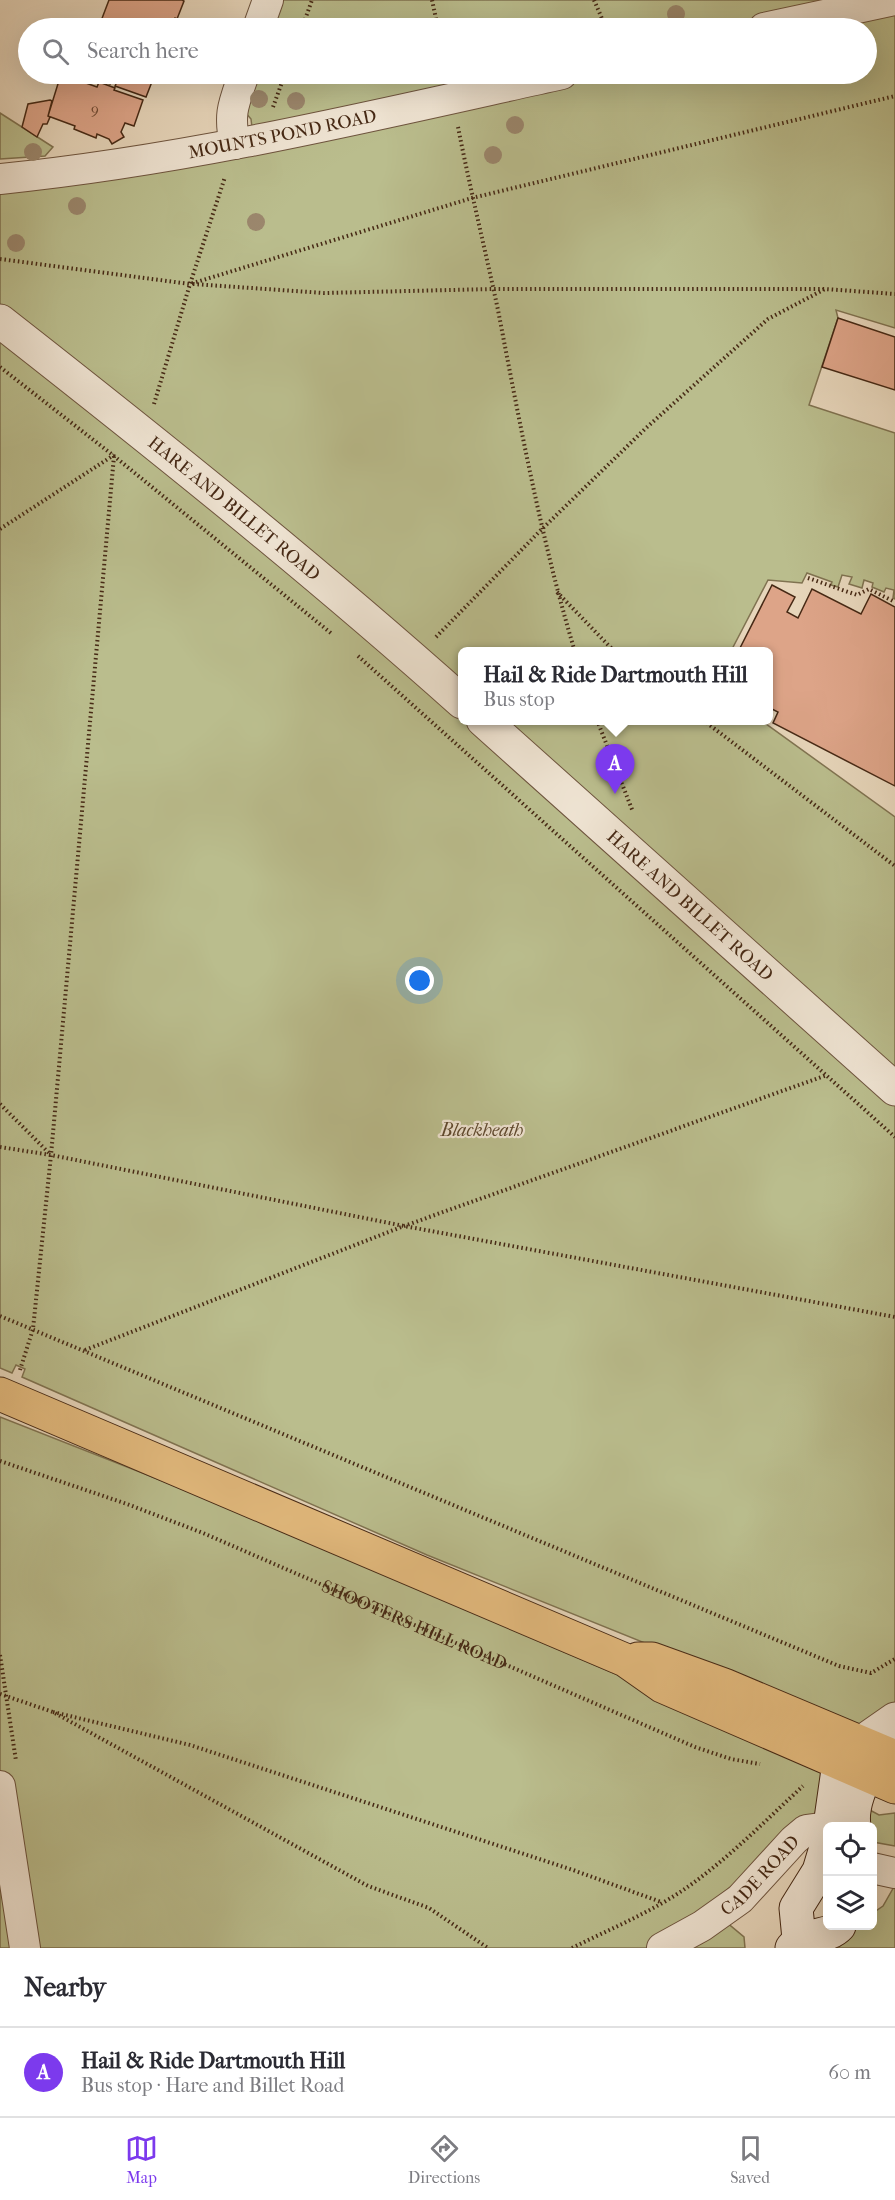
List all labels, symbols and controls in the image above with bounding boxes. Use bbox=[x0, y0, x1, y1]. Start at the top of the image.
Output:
search box bbox=[18, 18, 877, 84]
icon: search bbox=[39, 35, 72, 68]
text: Search here bbox=[87, 38, 199, 64]
house number: 9 bbox=[91, 100, 99, 118]
street label: MOUNTS POND ROAD bbox=[187, 105, 378, 163]
street label: HARE AND BILLET ROAD bbox=[144, 432, 324, 586]
popup bbox=[458, 647, 773, 725]
text: Hail & Ride Dartmouth Hill bbox=[483, 662, 748, 688]
text: Bus stop bbox=[483, 688, 555, 711]
pin: A bbox=[596, 744, 634, 794]
street label: HARE AND BILLET ROAD bbox=[602, 826, 777, 986]
your location bbox=[405, 966, 434, 995]
park label: Blackheath bbox=[440, 1120, 523, 1141]
street label: SHOOTERS HILL ROAD bbox=[318, 1576, 510, 1675]
map controls bbox=[823, 1822, 877, 1930]
button: locate bbox=[823, 1822, 877, 1876]
street label: CADE ROAD bbox=[717, 1831, 804, 1920]
button: layers bbox=[823, 1876, 877, 1930]
text: Nearby bbox=[24, 1972, 106, 2003]
text: Hail & Ride Dartmouth Hill bbox=[81, 2048, 345, 2074]
text: A bbox=[37, 2061, 50, 2084]
text: 60 m bbox=[828, 2061, 871, 2084]
text: Bus stop · Hare and Billet Road bbox=[81, 2074, 344, 2097]
tab: Map bbox=[125, 2132, 158, 2187]
tab: Directions bbox=[408, 2132, 480, 2187]
tab: Saved bbox=[730, 2132, 770, 2187]

